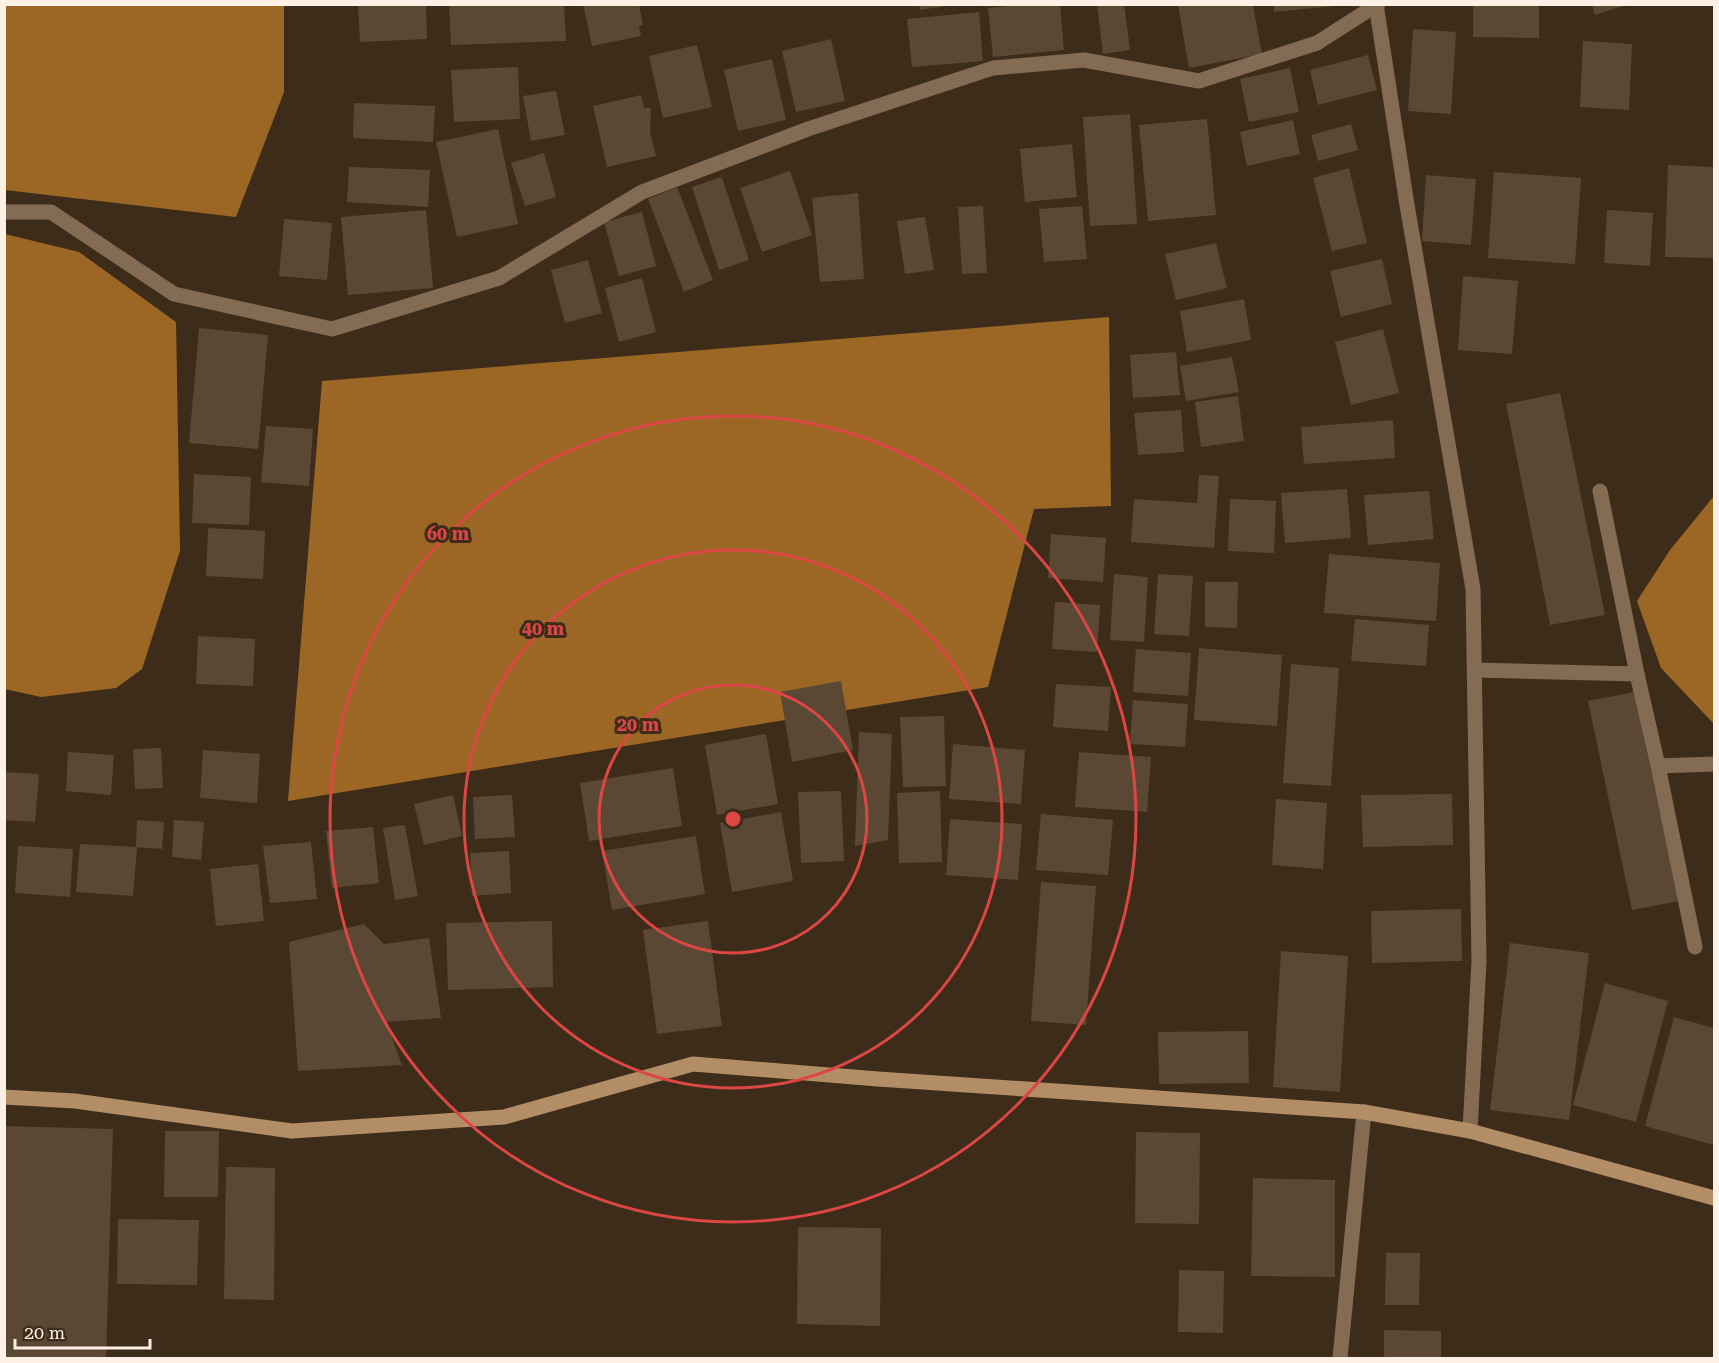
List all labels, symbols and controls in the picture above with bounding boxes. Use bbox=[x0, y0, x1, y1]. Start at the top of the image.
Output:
text: 60 m bbox=[427, 523, 470, 544]
text: 40 m bbox=[522, 618, 565, 639]
text: 20 m bbox=[617, 714, 660, 735]
centre of rings bbox=[723, 809, 743, 829]
scale bar bbox=[15, 1312, 150, 1350]
text: 20 m bbox=[24, 1322, 65, 1343]

